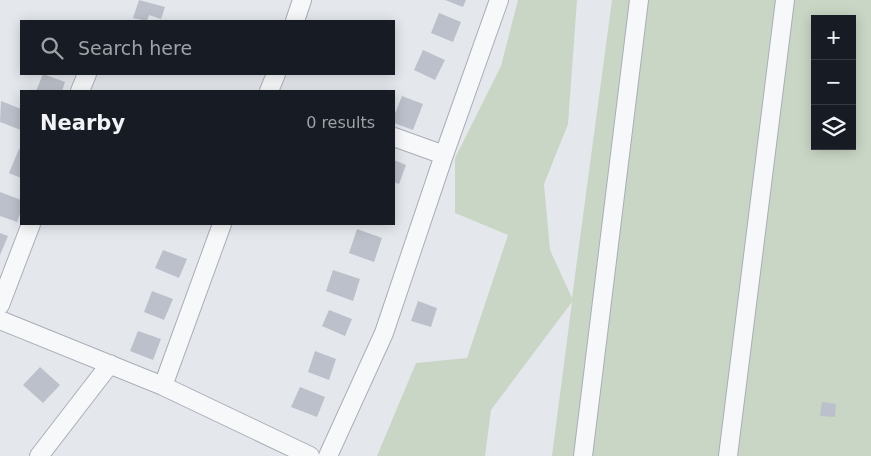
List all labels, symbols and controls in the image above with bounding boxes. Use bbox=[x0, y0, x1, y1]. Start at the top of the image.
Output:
map controls bbox=[811, 15, 856, 150]
button: + bbox=[811, 15, 856, 60]
search box bbox=[20, 20, 395, 75]
icon: search bbox=[38, 34, 66, 62]
text: Search here bbox=[78, 37, 192, 59]
button: − bbox=[811, 60, 856, 105]
button: layers bbox=[811, 105, 856, 150]
text: Nearby bbox=[40, 111, 125, 135]
text: 0 results bbox=[306, 113, 375, 132]

